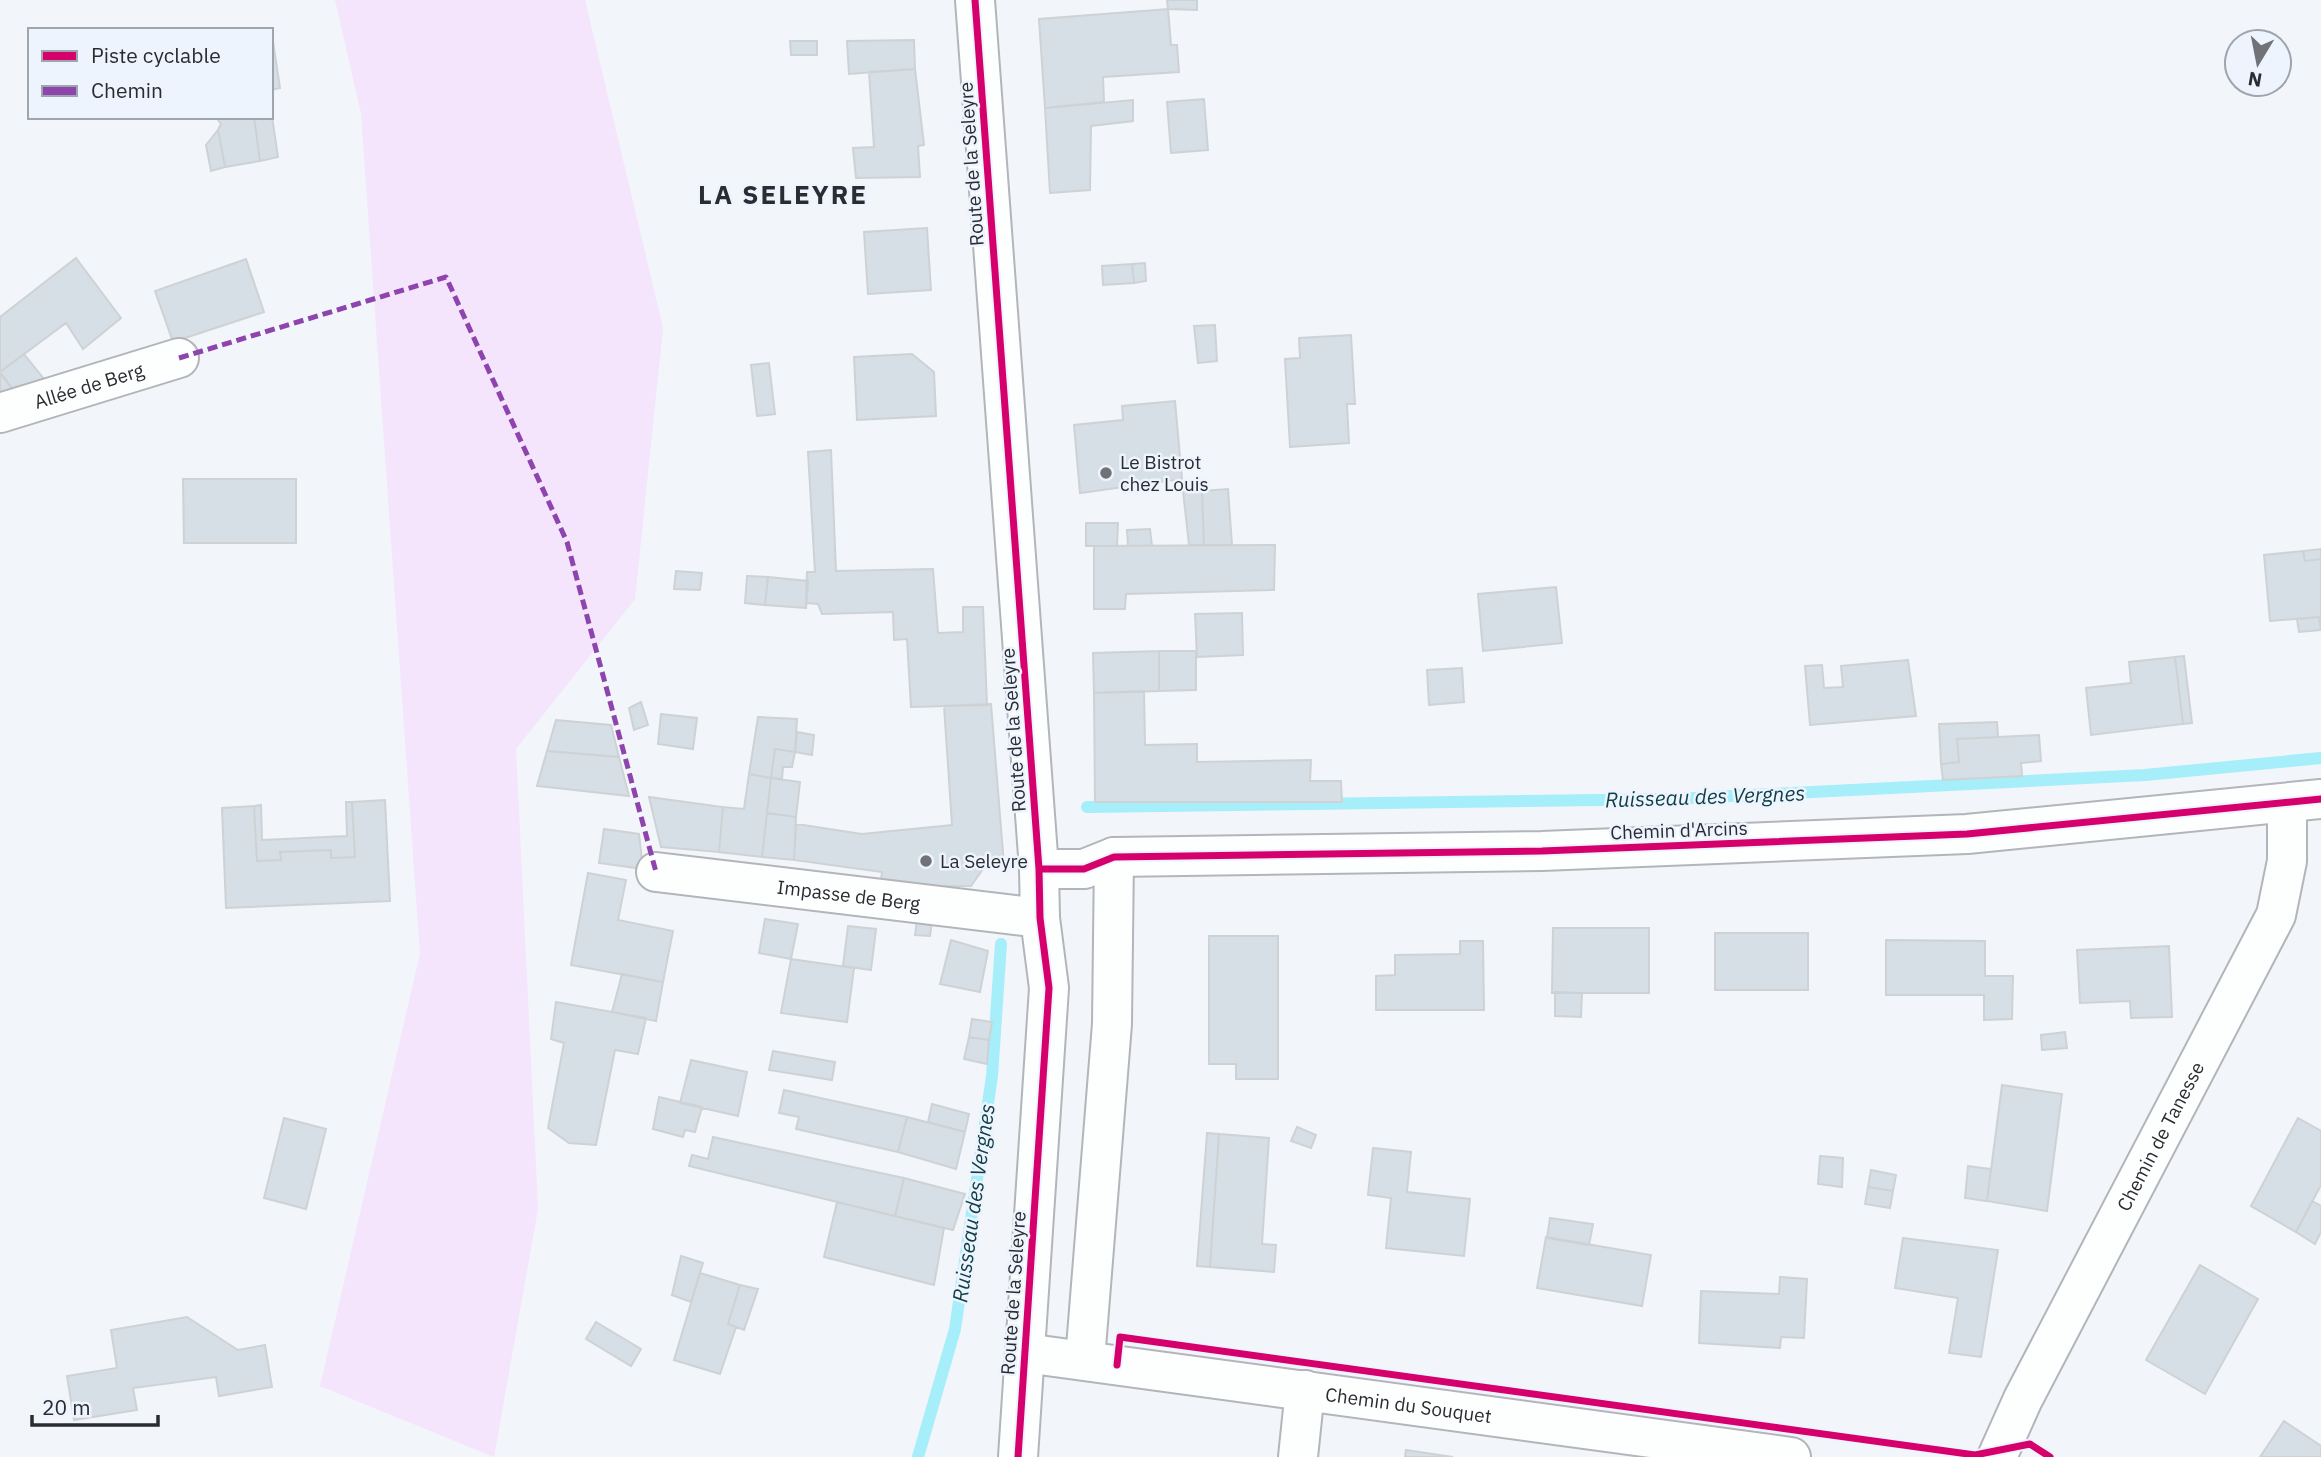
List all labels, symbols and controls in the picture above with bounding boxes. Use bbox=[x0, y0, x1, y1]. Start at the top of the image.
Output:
legend bbox=[28, 28, 273, 119]
north arrow bbox=[2223, 28, 2293, 98]
text: Piste cyclable bbox=[91, 41, 221, 69]
text: N bbox=[2246, 67, 2264, 93]
text: Chemin bbox=[91, 76, 163, 104]
street label: Route de la Seleyre bbox=[953, 81, 989, 247]
district label: LA SELEYRE bbox=[698, 177, 868, 211]
street label: Allée de Berg bbox=[31, 358, 147, 414]
place label: Le Bistrot chez Louis bbox=[1120, 450, 1209, 496]
marker: Le Bistrot chez Louis bbox=[1098, 465, 1114, 481]
street label: Route de la Seleyre bbox=[995, 647, 1031, 813]
water label: Ruisseau des Vergnes bbox=[1605, 779, 1806, 813]
street label: Chemin d'Arcins bbox=[1610, 816, 1748, 844]
place label: La Seleyre bbox=[940, 849, 1028, 873]
marker: La Seleyre bbox=[918, 853, 934, 869]
street label: Impasse de Berg bbox=[776, 875, 922, 916]
street label: Chemin de Tanesse bbox=[2111, 1057, 2209, 1215]
water label: Ruisseau des Vergnes bbox=[945, 1102, 1001, 1304]
street label: Route de la Seleyre bbox=[995, 1210, 1031, 1376]
street label: Chemin du Souquet bbox=[1324, 1382, 1493, 1428]
scale bar bbox=[32, 1384, 158, 1428]
text: 20 m bbox=[42, 1393, 91, 1421]

